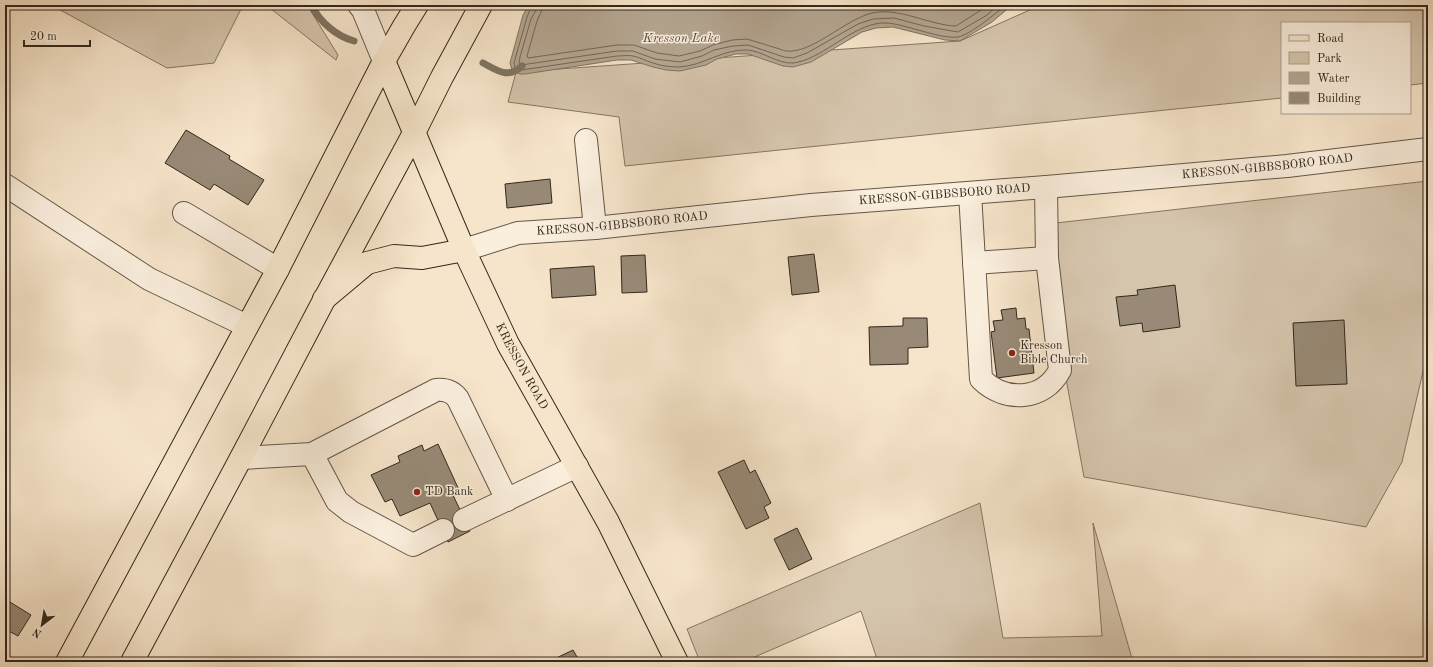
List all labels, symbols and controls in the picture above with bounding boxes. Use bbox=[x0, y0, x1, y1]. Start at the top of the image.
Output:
scale bar bbox=[24, 22, 90, 48]
legend bbox=[1281, 22, 1411, 114]
text: 20 m bbox=[30, 31, 57, 43]
water label: Kresson Lake bbox=[642, 32, 719, 45]
text: Road bbox=[1317, 33, 1344, 45]
text: Park bbox=[1317, 53, 1342, 65]
text: Water bbox=[1317, 73, 1350, 85]
text: Building bbox=[1317, 93, 1361, 105]
street label: KRESSON-GIBBSBORO ROAD bbox=[1181, 152, 1354, 181]
street label: KRESSON-GIBBSBORO ROAD bbox=[858, 182, 1031, 207]
street label: KRESSON-GIBBSBORO ROAD bbox=[536, 210, 708, 238]
street label: KRESSON ROAD bbox=[493, 321, 550, 412]
place label: Kresson Bible Church bbox=[1020, 340, 1088, 366]
marker: Kresson Bible Church bbox=[1007, 348, 1017, 358]
place label: TD Bank bbox=[425, 486, 473, 498]
marker: TD Bank bbox=[412, 487, 422, 497]
north arrow bbox=[22, 605, 62, 645]
text: N bbox=[31, 625, 44, 639]

